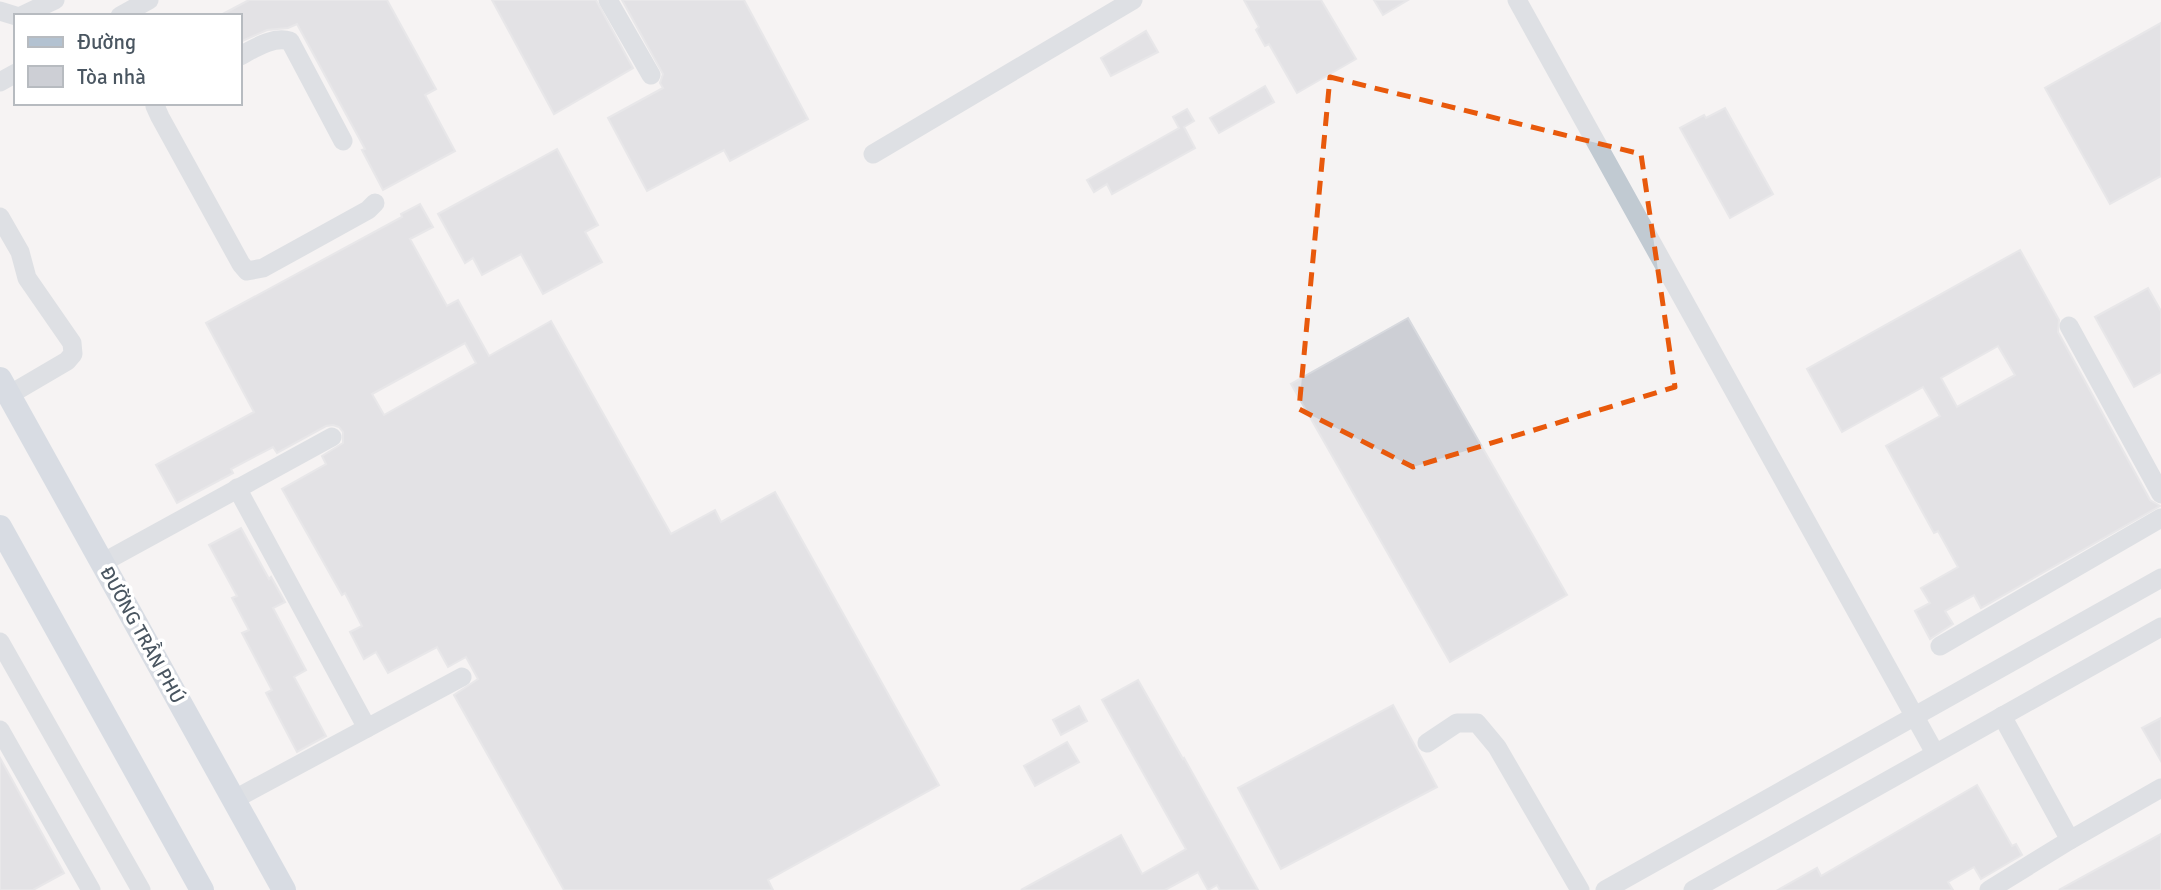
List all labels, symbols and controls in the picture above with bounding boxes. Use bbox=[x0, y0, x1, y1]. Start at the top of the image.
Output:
legend bbox=[14, 14, 242, 105]
text: Đường bbox=[77, 29, 136, 55]
text: Tòa nhà bbox=[77, 64, 146, 90]
street label: ĐƯỜNG TRẦN PHÚ bbox=[94, 561, 192, 708]

